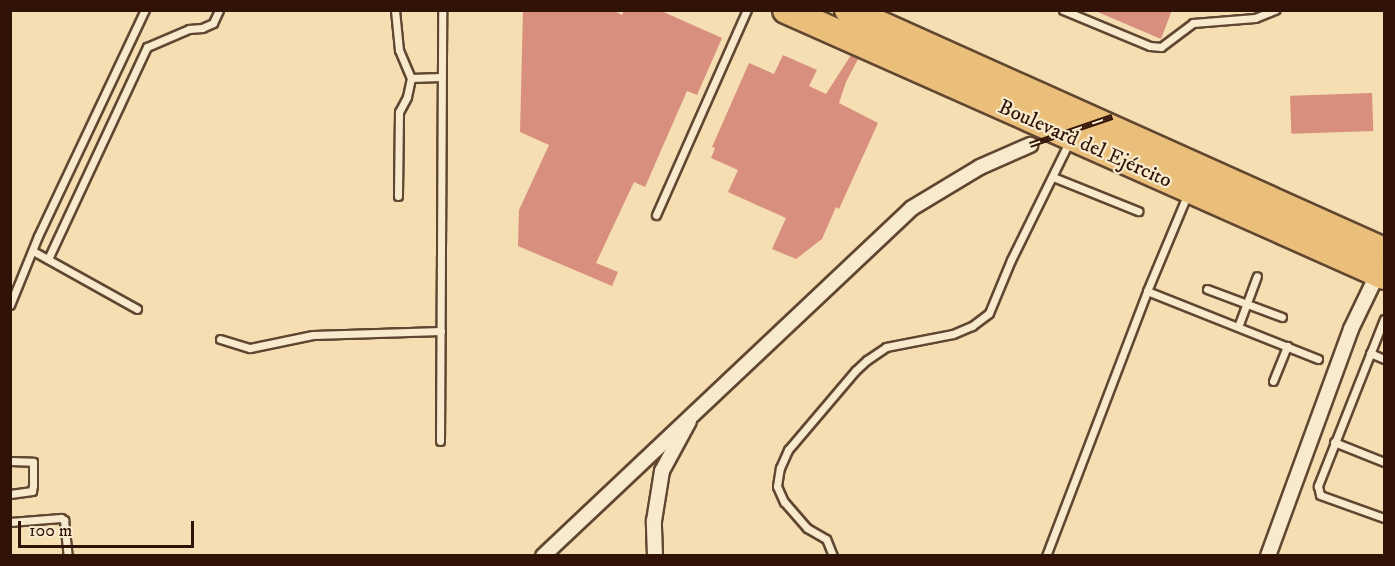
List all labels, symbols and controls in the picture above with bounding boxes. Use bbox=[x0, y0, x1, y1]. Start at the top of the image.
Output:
street label: Boulevard del Ejército bbox=[994, 94, 1176, 194]
scale bar bbox=[21, 509, 196, 547]
text: 100 m bbox=[29, 520, 72, 542]

